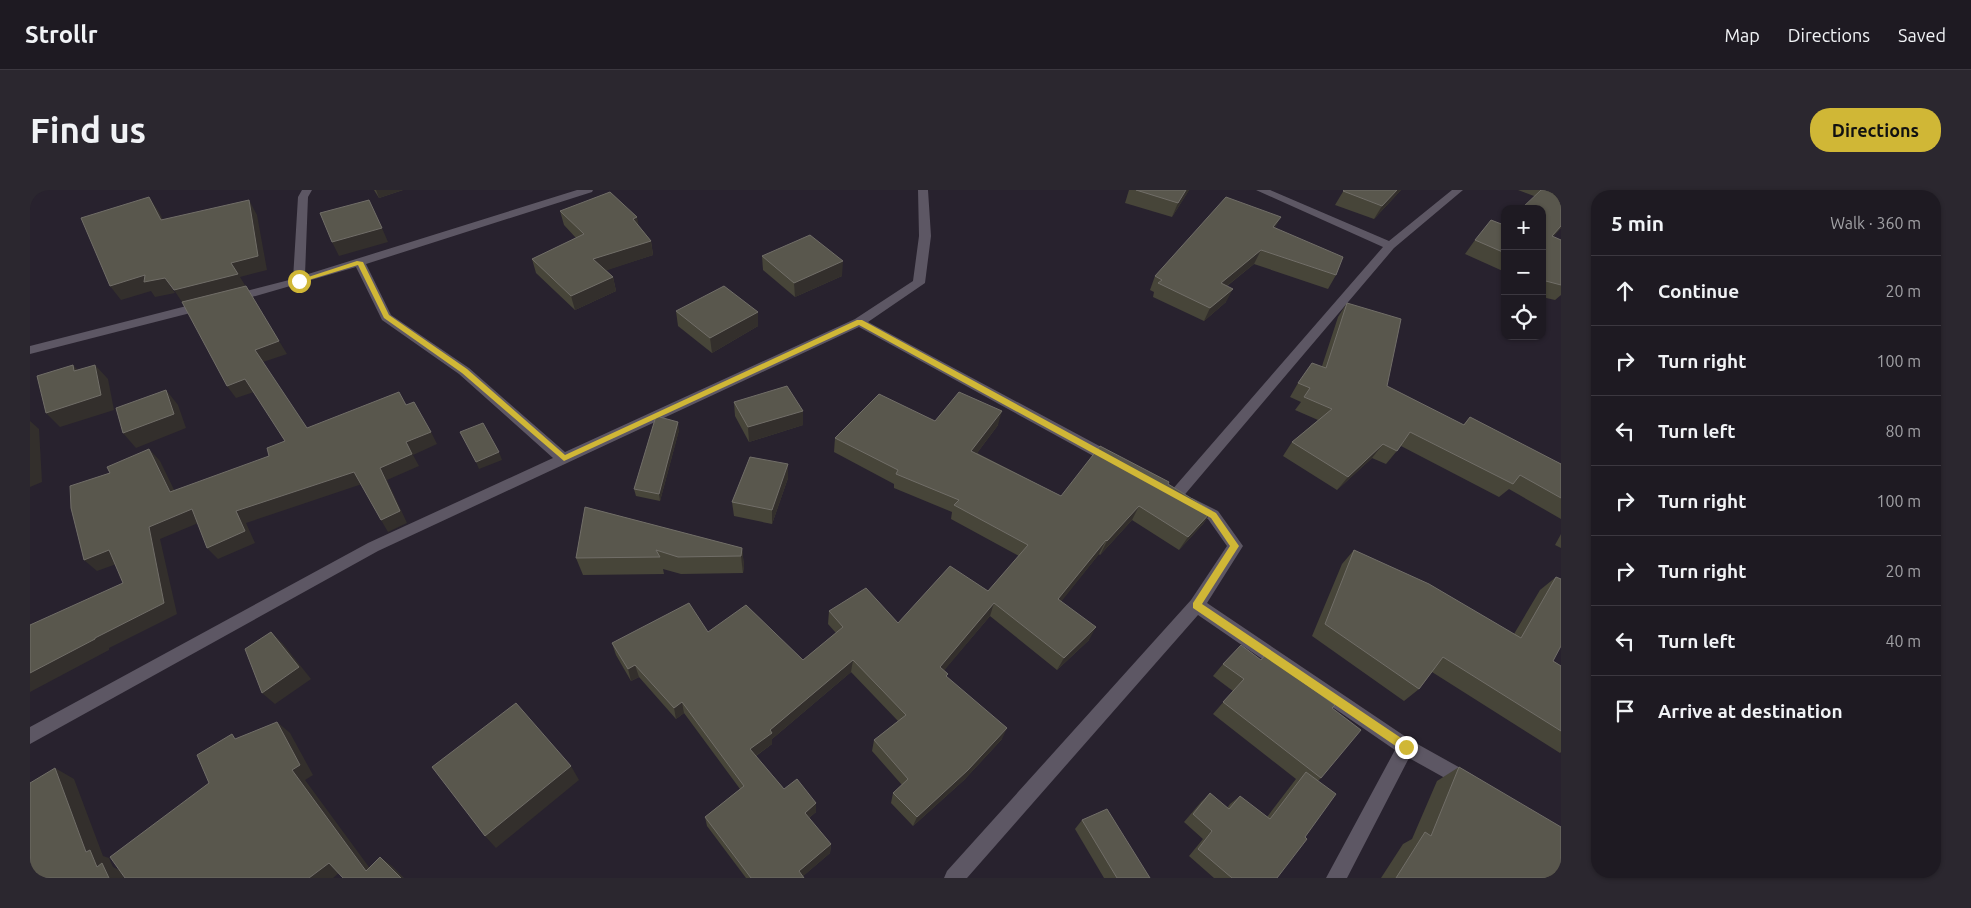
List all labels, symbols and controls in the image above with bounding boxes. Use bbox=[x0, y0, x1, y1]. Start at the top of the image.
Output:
text: Strollr bbox=[25, 21, 98, 48]
text: Map bbox=[1724, 25, 1760, 45]
text: Directions bbox=[1788, 25, 1870, 45]
text: Saved bbox=[1898, 25, 1946, 45]
button: Directions bbox=[1810, 108, 1941, 152]
text: Find us bbox=[30, 110, 146, 150]
map controls bbox=[1501, 205, 1546, 340]
button: + bbox=[1501, 205, 1546, 250]
text: 5 min bbox=[1611, 211, 1664, 235]
text: Walk · 360 m bbox=[1830, 214, 1921, 232]
button: − bbox=[1501, 250, 1546, 295]
route start bbox=[288, 270, 311, 293]
icon: ahead bbox=[1611, 277, 1639, 305]
text: Continue bbox=[1658, 280, 1739, 302]
text: 20 m bbox=[1885, 282, 1921, 300]
button: locate bbox=[1501, 295, 1546, 340]
icon: right bbox=[1611, 347, 1639, 375]
text: Turn right bbox=[1658, 350, 1746, 372]
text: 100 m bbox=[1876, 352, 1921, 370]
icon: left bbox=[1611, 417, 1639, 445]
text: Turn left bbox=[1658, 420, 1736, 442]
text: 80 m bbox=[1885, 422, 1921, 440]
icon: right bbox=[1611, 487, 1639, 515]
text: Turn right bbox=[1658, 490, 1746, 512]
text: 100 m bbox=[1876, 492, 1921, 510]
icon: right bbox=[1611, 557, 1639, 585]
text: Turn right bbox=[1658, 560, 1746, 582]
text: 20 m bbox=[1885, 562, 1921, 580]
icon: left bbox=[1611, 627, 1639, 655]
text: Turn left bbox=[1658, 630, 1736, 652]
text: 40 m bbox=[1885, 632, 1921, 650]
icon: arrive bbox=[1611, 697, 1639, 725]
text: Arrive at destination bbox=[1658, 700, 1843, 722]
route end bbox=[1395, 736, 1418, 759]

